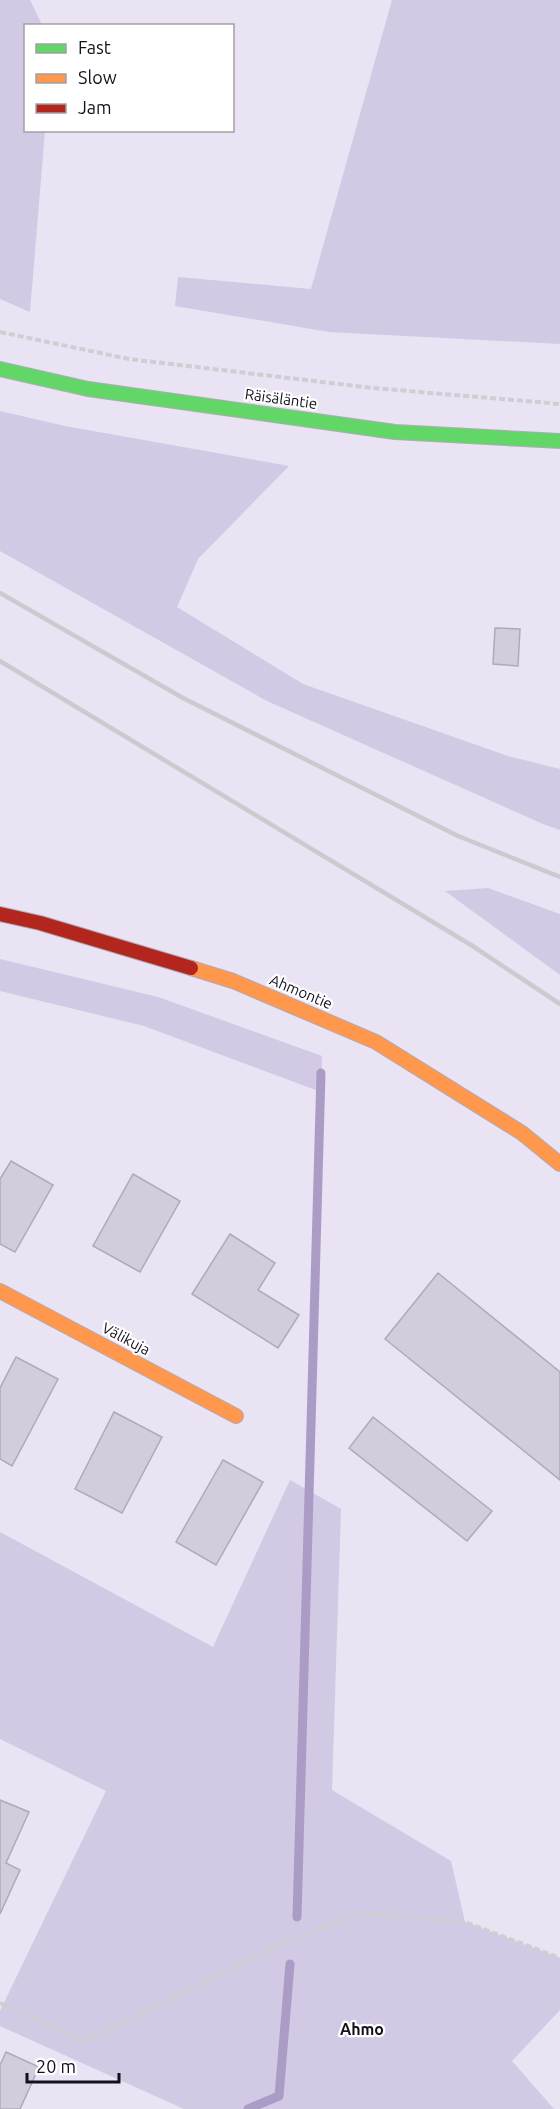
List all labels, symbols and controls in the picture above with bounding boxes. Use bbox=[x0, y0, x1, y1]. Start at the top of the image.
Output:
legend bbox=[24, 24, 234, 132]
text: Fast bbox=[78, 37, 111, 57]
text: Slow bbox=[78, 67, 117, 87]
text: Jam bbox=[78, 97, 112, 117]
street label: Räisäläntie bbox=[244, 385, 318, 412]
street label: Ahmontie bbox=[267, 971, 335, 1012]
street label: Välikuja bbox=[99, 1319, 153, 1358]
district label: Ahmo bbox=[340, 2020, 384, 2038]
scale bar bbox=[27, 2046, 118, 2084]
text: 20 m bbox=[36, 2056, 76, 2076]

